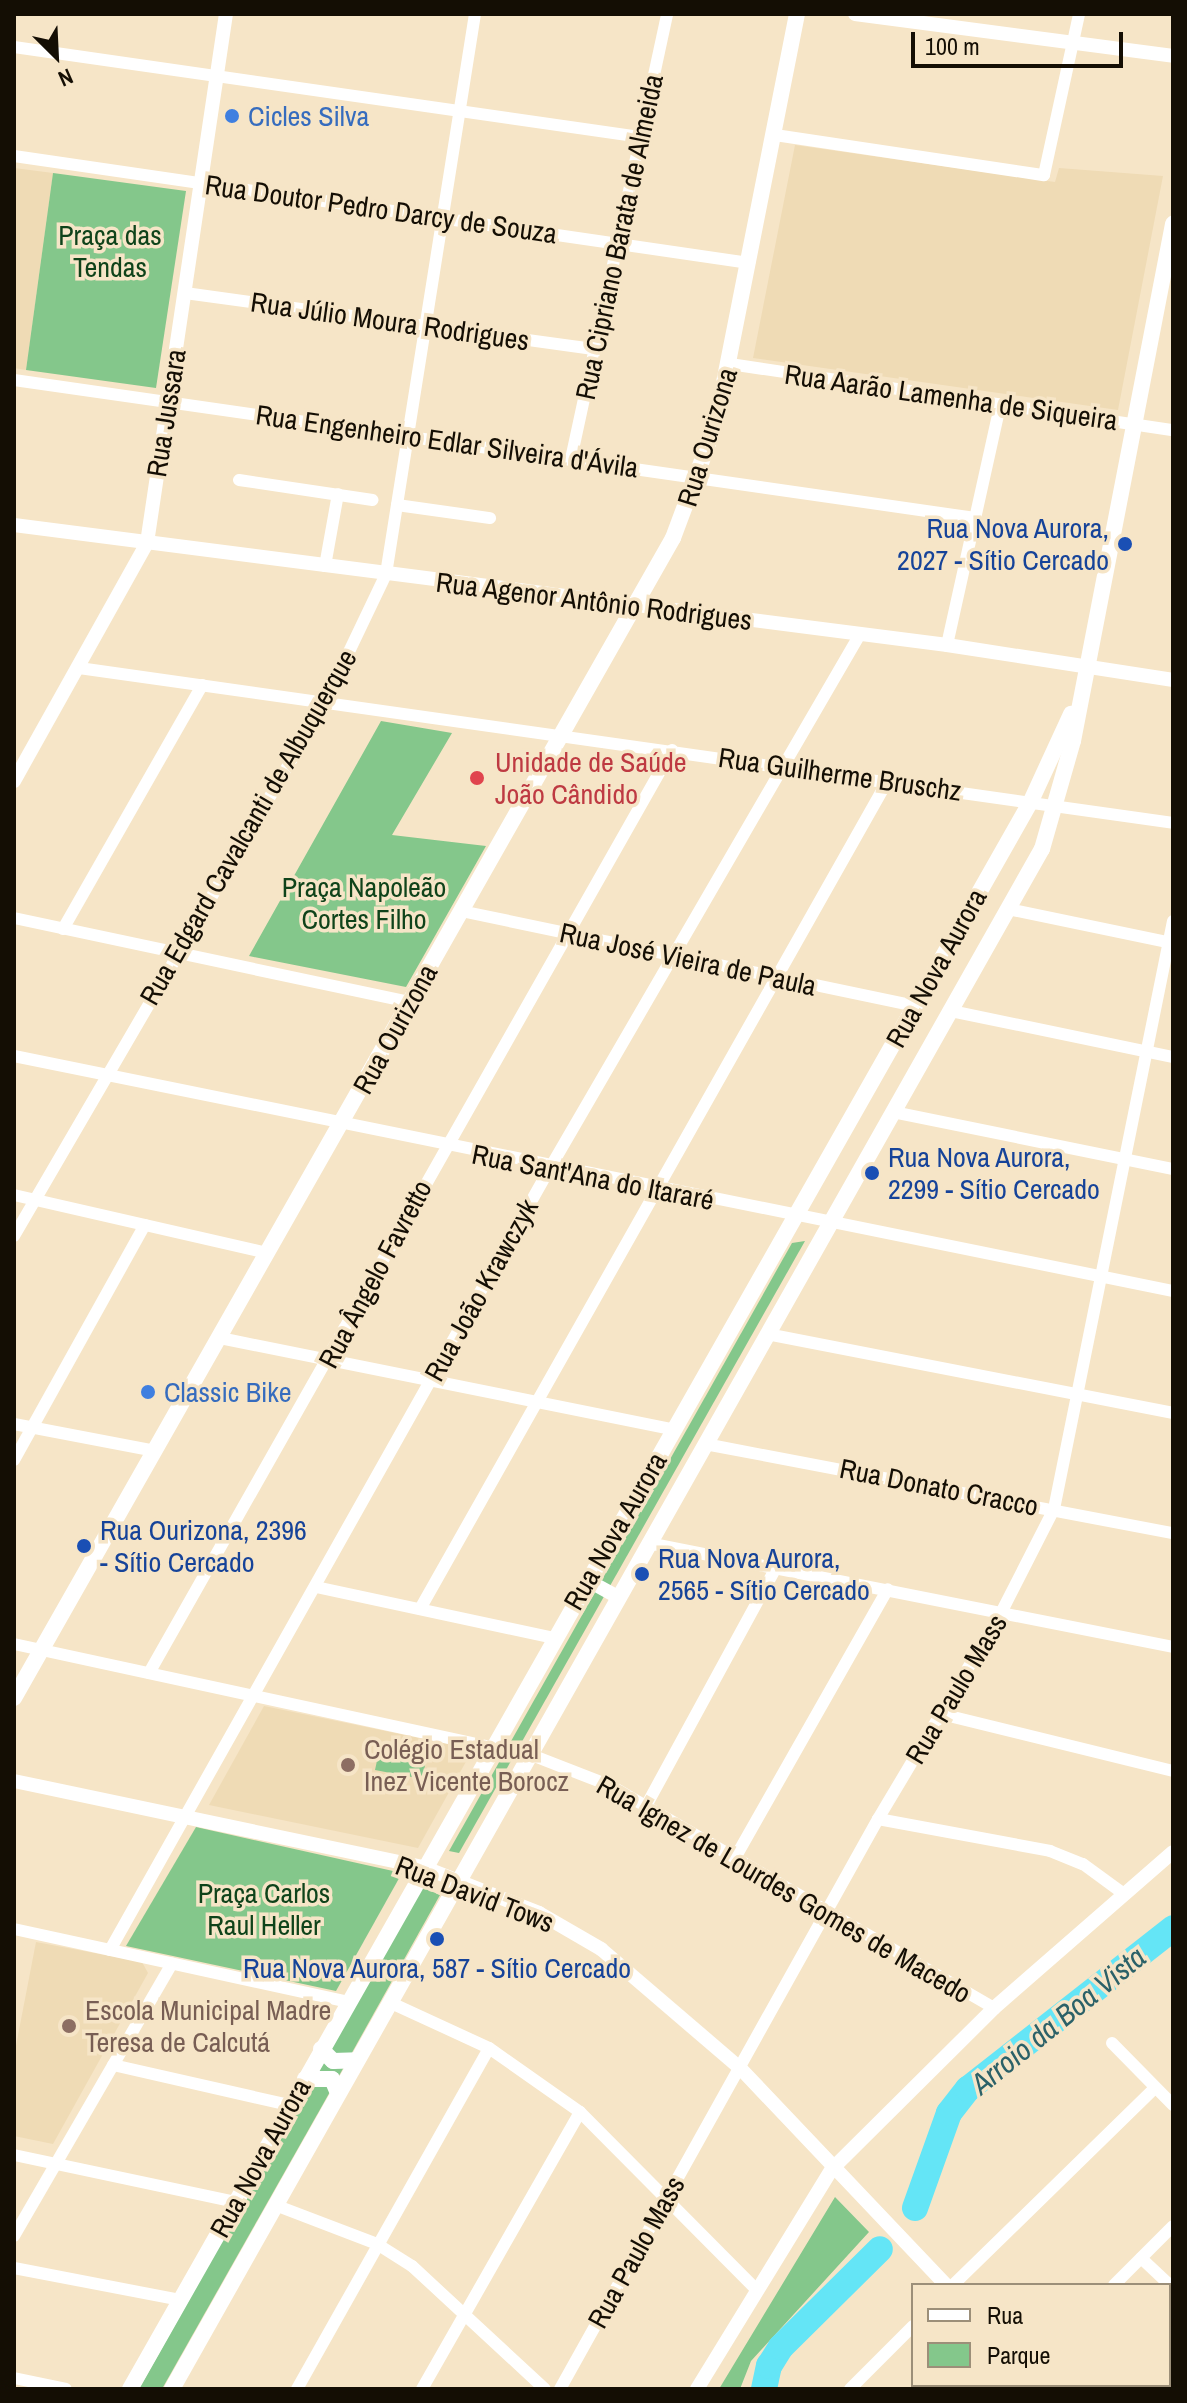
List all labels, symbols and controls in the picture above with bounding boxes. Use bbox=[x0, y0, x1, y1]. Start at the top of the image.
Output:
north arrow bbox=[16, 16, 96, 96]
scale bar bbox=[915, 16, 1127, 66]
text: 100 m bbox=[925, 30, 980, 62]
text: N bbox=[54, 62, 78, 94]
street label: Rua Cipriano Barata de Almeida bbox=[568, 71, 670, 403]
place label: Cicles Silva bbox=[248, 99, 369, 133]
marker: Cicles Silva bbox=[223, 107, 241, 125]
street label: Rua Doutor Pedro Darcy de Souza bbox=[203, 168, 559, 250]
park label: Praça das Tendas bbox=[58, 218, 162, 284]
street label: Rua Júlio Moura Rodrigues bbox=[249, 285, 531, 357]
street label: Rua Jussara bbox=[139, 347, 193, 479]
street label: Rua Aarão Lamenha de Siqueira bbox=[782, 357, 1120, 437]
street label: Rua Ourizona bbox=[670, 364, 744, 510]
street label: Rua Engenheiro Edlar Silveira d'Ávila bbox=[254, 398, 640, 484]
place label: Rua Nova Aurora, 2027 - Sítio Cercado bbox=[897, 511, 1109, 577]
marker: Rua Nova Aurora, 2027 - Sítio Cercado bbox=[1116, 535, 1134, 553]
street label: Rua Agenor Antônio Rodrigues bbox=[433, 565, 755, 637]
street label: Rua Edgard Cavalcanti de Albuquerque bbox=[132, 643, 364, 1011]
street label: Rua Guilherme Bruschz bbox=[716, 740, 964, 808]
place label: Unidade de Saúde João Cândido bbox=[495, 745, 686, 811]
marker: Unidade de Saúde João Cândido bbox=[466, 767, 488, 789]
park label: Praça Napoleão Cortes Filho bbox=[282, 870, 446, 936]
street label: Rua Nova Aurora bbox=[878, 882, 994, 1054]
street label: Rua José Vieira de Paula bbox=[557, 915, 819, 1003]
street label: Rua Ourizona bbox=[346, 958, 444, 1100]
street label: Rua Sant'Ana do Itararé bbox=[469, 1137, 717, 1217]
place label: Rua Nova Aurora, 2299 - Sítio Cercado bbox=[888, 1140, 1100, 1206]
marker: Rua Nova Aurora, 2299 - Sítio Cercado bbox=[863, 1164, 881, 1182]
street label: Rua Ângelo Favretto bbox=[311, 1174, 439, 1374]
street label: Rua João Krawczyk bbox=[417, 1193, 545, 1387]
place label: Classic Bike bbox=[164, 1375, 292, 1409]
marker: Classic Bike bbox=[139, 1383, 157, 1401]
street label: Rua Nova Aurora bbox=[556, 1446, 674, 1616]
street label: Rua Donato Cracco bbox=[837, 1451, 1041, 1523]
place label: Rua Ourizona, 2396 - Sítio Cercado bbox=[100, 1513, 307, 1579]
marker: Rua Ourizona, 2396 - Sítio Cercado bbox=[75, 1537, 93, 1555]
place label: Rua Nova Aurora, 2565 - Sítio Cercado bbox=[658, 1541, 870, 1607]
marker: Rua Nova Aurora, 2565 - Sítio Cercado bbox=[633, 1565, 651, 1583]
street label: Rua Paulo Mass bbox=[898, 1608, 1014, 1770]
place label: Colégio Estadual Inez Vicente Borocz bbox=[364, 1732, 569, 1798]
marker: Colégio Estadual Inez Vicente Borocz bbox=[339, 1756, 357, 1774]
street label: Rua Ignez de Lourdes Gomes de Macedo bbox=[591, 1768, 977, 2010]
street label: Rua David Tows bbox=[391, 1848, 559, 1940]
park label: Praça Carlos Raul Heller bbox=[198, 1876, 330, 1942]
marker: Rua Nova Aurora, 587 - Sítio Cercado bbox=[428, 1930, 446, 1948]
water label: Arroio da Boa Vista bbox=[963, 1939, 1153, 2101]
place label: Rua Nova Aurora, 587 - Sítio Cercado bbox=[242, 1951, 632, 1985]
place label: Escola Municipal Madre Teresa de Calcutá bbox=[85, 1993, 331, 2059]
marker: Escola Municipal Madre Teresa de Calcutá bbox=[60, 2017, 78, 2035]
street label: Rua Nova Aurora bbox=[202, 2072, 318, 2244]
street label: Rua Paulo Mass bbox=[580, 2170, 692, 2334]
legend bbox=[911, 2283, 1171, 2387]
text: Rua bbox=[987, 2299, 1023, 2331]
text: Parque bbox=[987, 2339, 1050, 2371]

